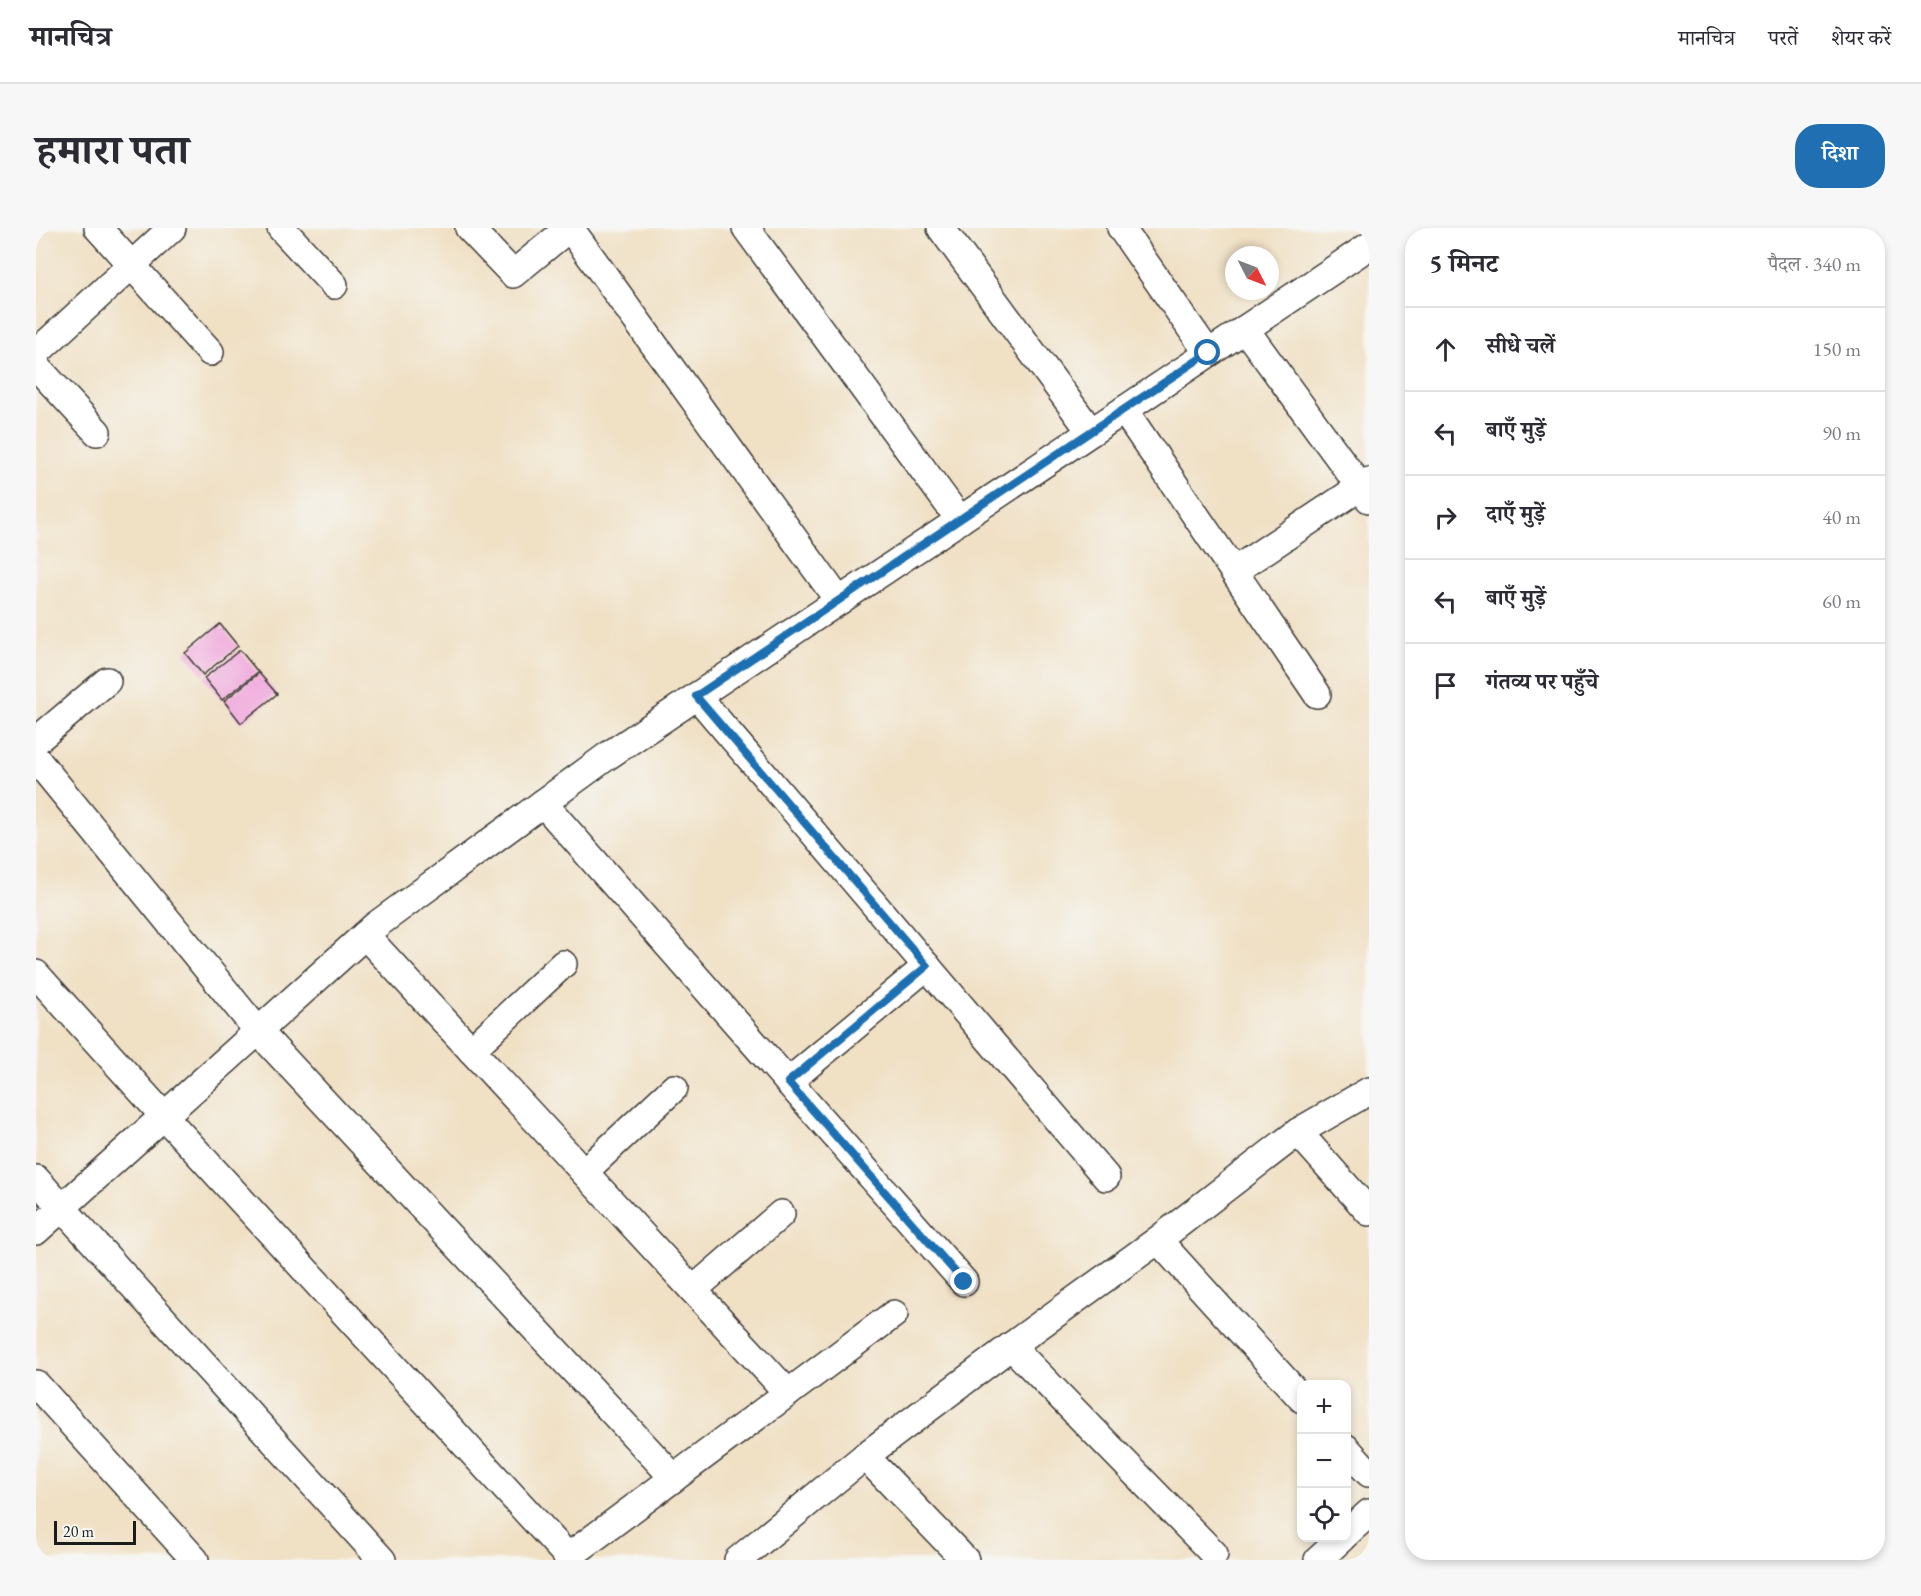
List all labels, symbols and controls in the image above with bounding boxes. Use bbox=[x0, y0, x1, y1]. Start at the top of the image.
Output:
text: मानचित्र bbox=[30, 18, 112, 54]
text: मानचित्र bbox=[1678, 24, 1735, 51]
text: परतें bbox=[1768, 24, 1798, 51]
text: शेयर करें bbox=[1831, 24, 1891, 51]
text: हमारा पता bbox=[36, 122, 189, 177]
button: दिशा bbox=[1795, 124, 1885, 188]
north arrow bbox=[1225, 246, 1279, 300]
text: 5 मिनट bbox=[1429, 246, 1498, 280]
text: पैदल · 340 m bbox=[1768, 251, 1861, 277]
text: सीधे चलें bbox=[1486, 331, 1555, 360]
icon: ahead bbox=[1429, 333, 1462, 366]
text: 150 m bbox=[1813, 336, 1861, 362]
route start bbox=[1194, 339, 1220, 365]
text: बाएँ मुड़ें bbox=[1486, 415, 1546, 444]
icon: left bbox=[1429, 417, 1462, 450]
text: 90 m bbox=[1822, 420, 1861, 446]
text: दाएँ मुड़ें bbox=[1486, 499, 1545, 528]
icon: right bbox=[1429, 501, 1462, 534]
text: 40 m bbox=[1822, 504, 1861, 530]
text: बाएँ मुड़ें bbox=[1486, 583, 1546, 612]
icon: left bbox=[1429, 585, 1462, 618]
text: 60 m bbox=[1822, 588, 1861, 614]
text: गंतव्य पर पहुँचे bbox=[1486, 667, 1598, 696]
icon: arrive bbox=[1429, 669, 1462, 702]
route end bbox=[950, 1268, 976, 1294]
map controls bbox=[1297, 1380, 1351, 1542]
button: + bbox=[1297, 1380, 1351, 1434]
button: − bbox=[1297, 1434, 1351, 1488]
button: locate bbox=[1297, 1488, 1351, 1542]
scale bar bbox=[54, 1518, 136, 1546]
text: 20 m bbox=[63, 1521, 94, 1542]

